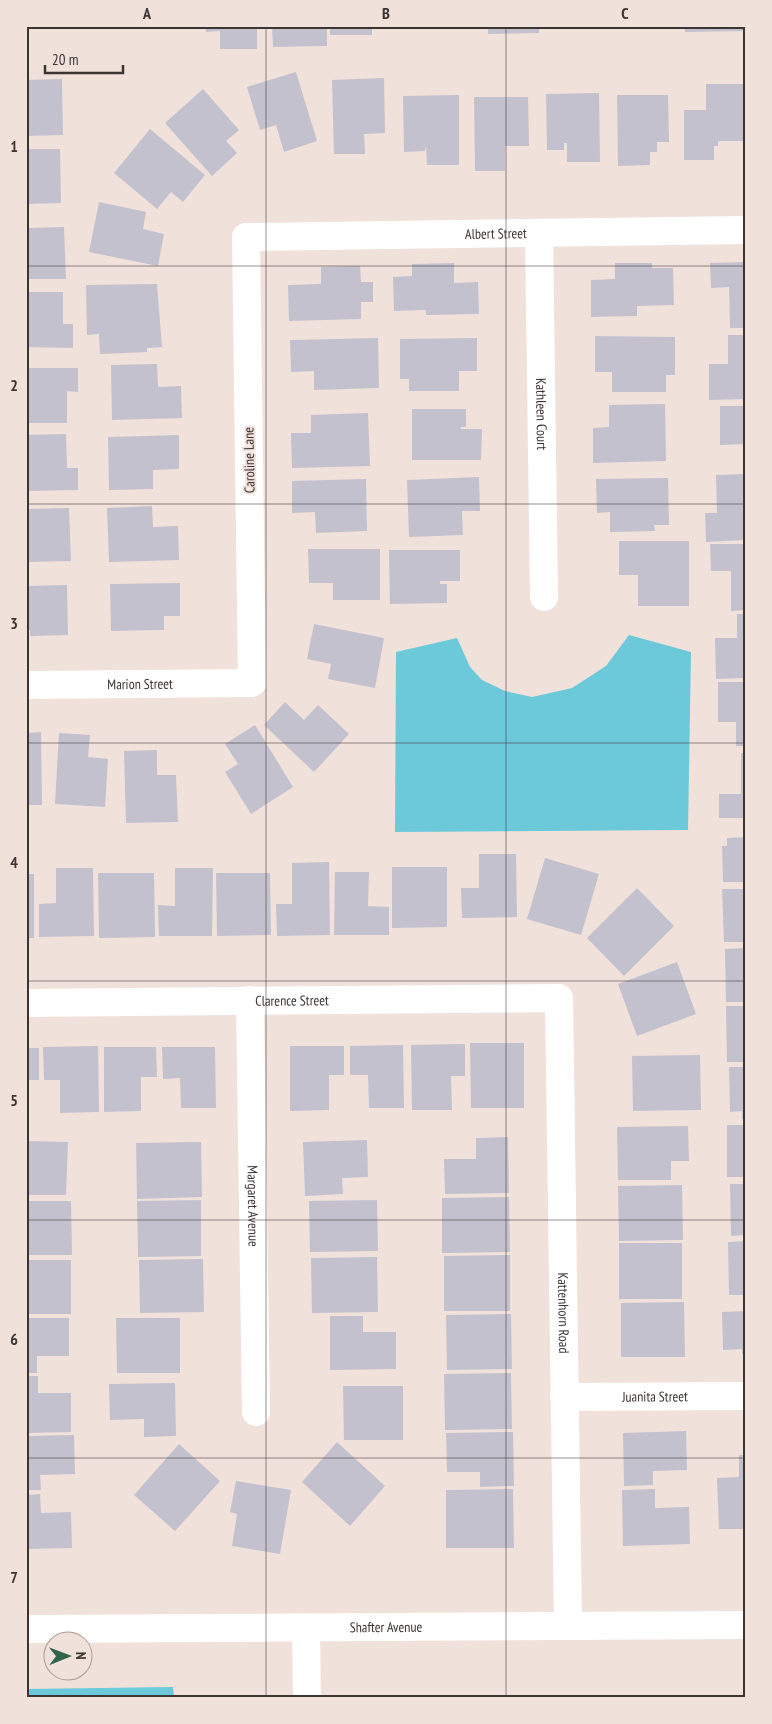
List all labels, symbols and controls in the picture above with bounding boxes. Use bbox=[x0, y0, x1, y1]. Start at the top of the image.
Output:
text: A bbox=[142, 3, 152, 23]
text: B bbox=[382, 3, 390, 23]
text: C bbox=[621, 3, 629, 23]
scale bar bbox=[45, 42, 122, 74]
text: 20 m bbox=[52, 50, 78, 69]
text: 1 bbox=[10, 136, 18, 156]
street label: Albert Street bbox=[465, 224, 527, 243]
text: 2 bbox=[10, 375, 18, 395]
street label: Kathleen Court bbox=[532, 378, 551, 450]
street label: Caroline Lane bbox=[239, 427, 259, 493]
text: 3 bbox=[10, 613, 18, 633]
street label: Marion Street bbox=[107, 675, 173, 693]
text: 4 bbox=[10, 852, 18, 872]
street label: Clarence Street bbox=[255, 991, 329, 1010]
text: 5 bbox=[10, 1090, 18, 1110]
street label: Margaret Avenue bbox=[243, 1165, 263, 1247]
street label: Kattenhorn Road bbox=[554, 1272, 573, 1354]
text: 6 bbox=[10, 1329, 18, 1349]
street label: Juanita Street bbox=[621, 1387, 688, 1406]
text: 7 bbox=[10, 1567, 18, 1587]
street label: Shafter Avenue bbox=[350, 1618, 423, 1636]
north arrow bbox=[42, 1632, 92, 1682]
text: N bbox=[72, 1652, 90, 1660]

